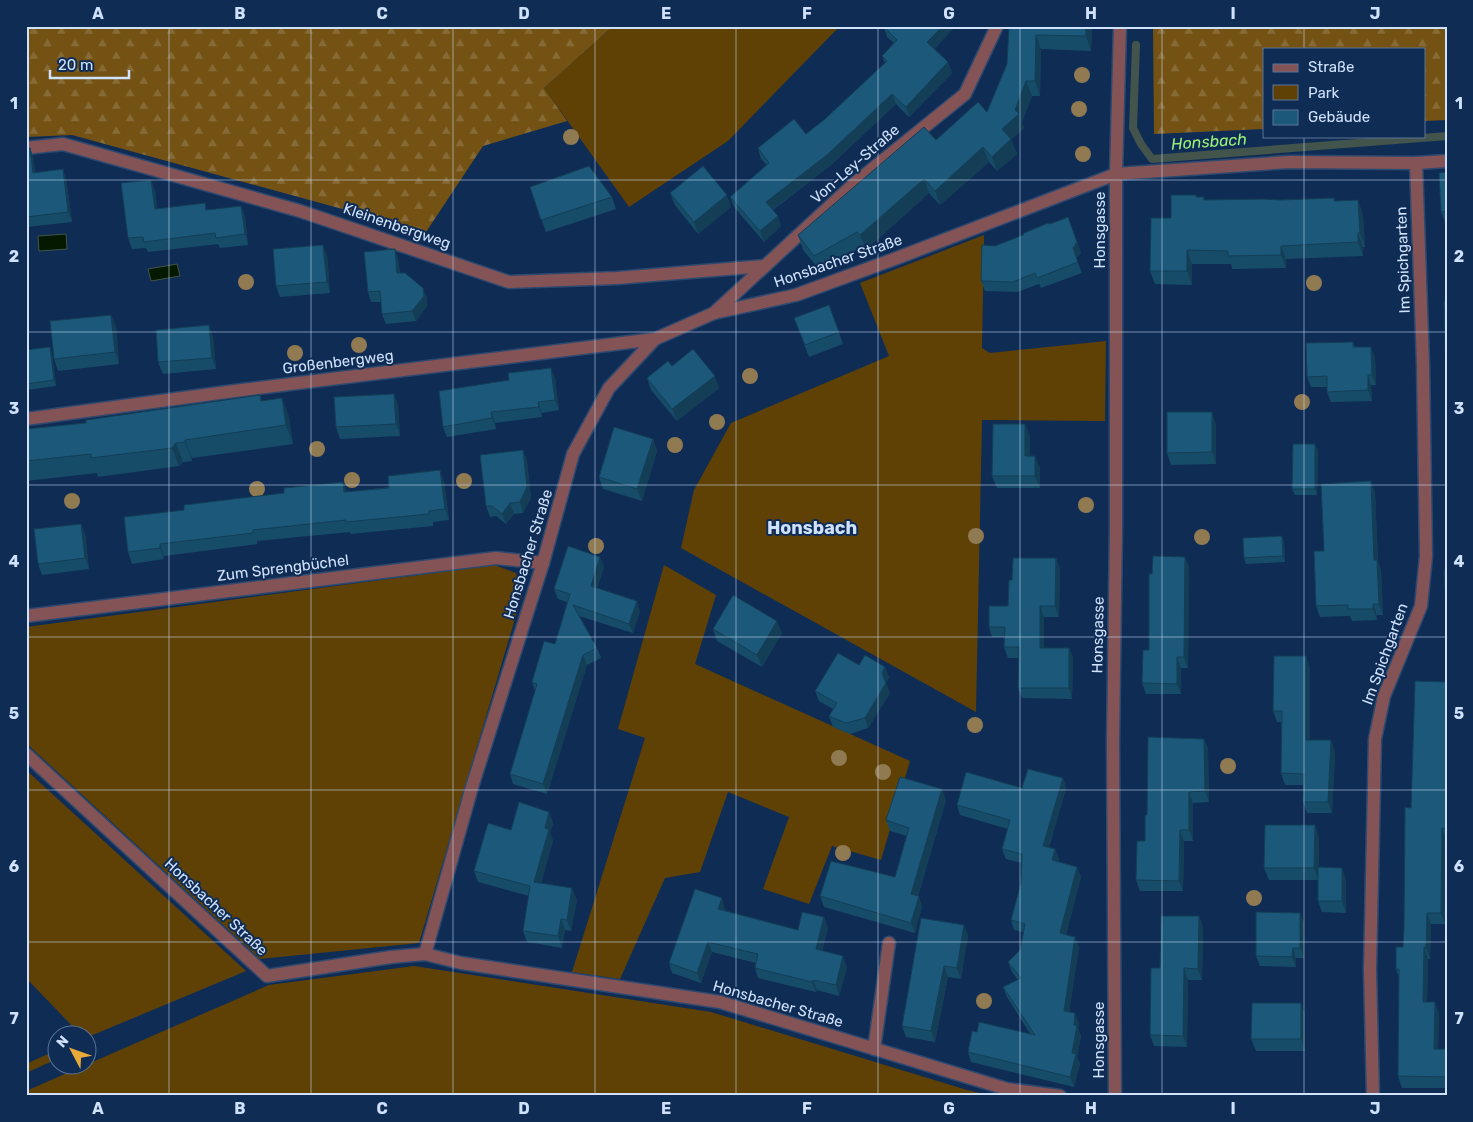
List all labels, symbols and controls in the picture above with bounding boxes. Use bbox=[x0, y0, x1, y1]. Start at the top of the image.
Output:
text: A bbox=[92, 4, 104, 23]
text: B bbox=[234, 4, 246, 23]
text: C bbox=[376, 4, 388, 23]
text: D bbox=[518, 4, 530, 23]
text: E bbox=[661, 4, 671, 23]
text: F bbox=[802, 4, 812, 23]
text: G bbox=[943, 4, 955, 23]
text: H bbox=[1085, 4, 1097, 23]
text: I bbox=[1230, 4, 1236, 23]
text: J bbox=[1370, 4, 1380, 23]
scale bar bbox=[50, 48, 129, 80]
legend bbox=[1263, 48, 1426, 138]
text: 20 m bbox=[58, 56, 93, 74]
text: Straße bbox=[1308, 58, 1354, 76]
text: Park bbox=[1308, 84, 1339, 102]
text: 1 bbox=[10, 94, 18, 113]
text: 1 bbox=[1455, 94, 1463, 113]
text: Gebäude bbox=[1308, 108, 1370, 126]
street label: Von-Ley-Straße bbox=[807, 121, 903, 207]
water label: Honsbach bbox=[1171, 129, 1248, 154]
street label: Honsgasse bbox=[1091, 192, 1109, 269]
street label: Kleinenbergweg bbox=[341, 199, 453, 253]
street label: Im Spichgarten bbox=[1392, 206, 1414, 314]
street label: Honsbacher Straße bbox=[772, 231, 904, 291]
text: 2 bbox=[9, 247, 19, 266]
text: 2 bbox=[1454, 247, 1464, 266]
street label: Großenbergweg bbox=[281, 346, 395, 378]
text: 3 bbox=[9, 399, 19, 418]
text: 3 bbox=[1454, 399, 1464, 418]
street label: Honsbacher Straße bbox=[500, 487, 556, 621]
district label: Honsbach bbox=[767, 517, 857, 539]
street label: Zum Sprengbüchel bbox=[216, 551, 350, 585]
text: 4 bbox=[9, 552, 20, 571]
text: 4 bbox=[1454, 552, 1465, 571]
street label: Honsgasse bbox=[1088, 596, 1108, 674]
street label: Im Spichgarten bbox=[1358, 601, 1412, 707]
text: 5 bbox=[9, 704, 19, 723]
text: 5 bbox=[1454, 704, 1464, 723]
street label: Honsbacher Straße bbox=[161, 855, 271, 959]
text: 6 bbox=[9, 857, 19, 876]
text: 6 bbox=[1454, 857, 1464, 876]
street label: Honsbacher Straße bbox=[711, 977, 845, 1031]
street label: Honsgasse bbox=[1090, 1002, 1108, 1079]
text: 7 bbox=[9, 1009, 19, 1028]
text: 7 bbox=[1454, 1009, 1464, 1028]
north arrow bbox=[48, 1024, 98, 1074]
text: N bbox=[53, 1032, 72, 1051]
text: A bbox=[92, 1099, 104, 1118]
text: B bbox=[234, 1099, 246, 1118]
text: C bbox=[376, 1099, 388, 1118]
text: D bbox=[518, 1099, 530, 1118]
text: E bbox=[661, 1099, 671, 1118]
text: F bbox=[802, 1099, 812, 1118]
text: G bbox=[943, 1099, 955, 1118]
text: H bbox=[1085, 1099, 1097, 1118]
text: I bbox=[1230, 1099, 1236, 1118]
text: J bbox=[1370, 1099, 1380, 1118]

